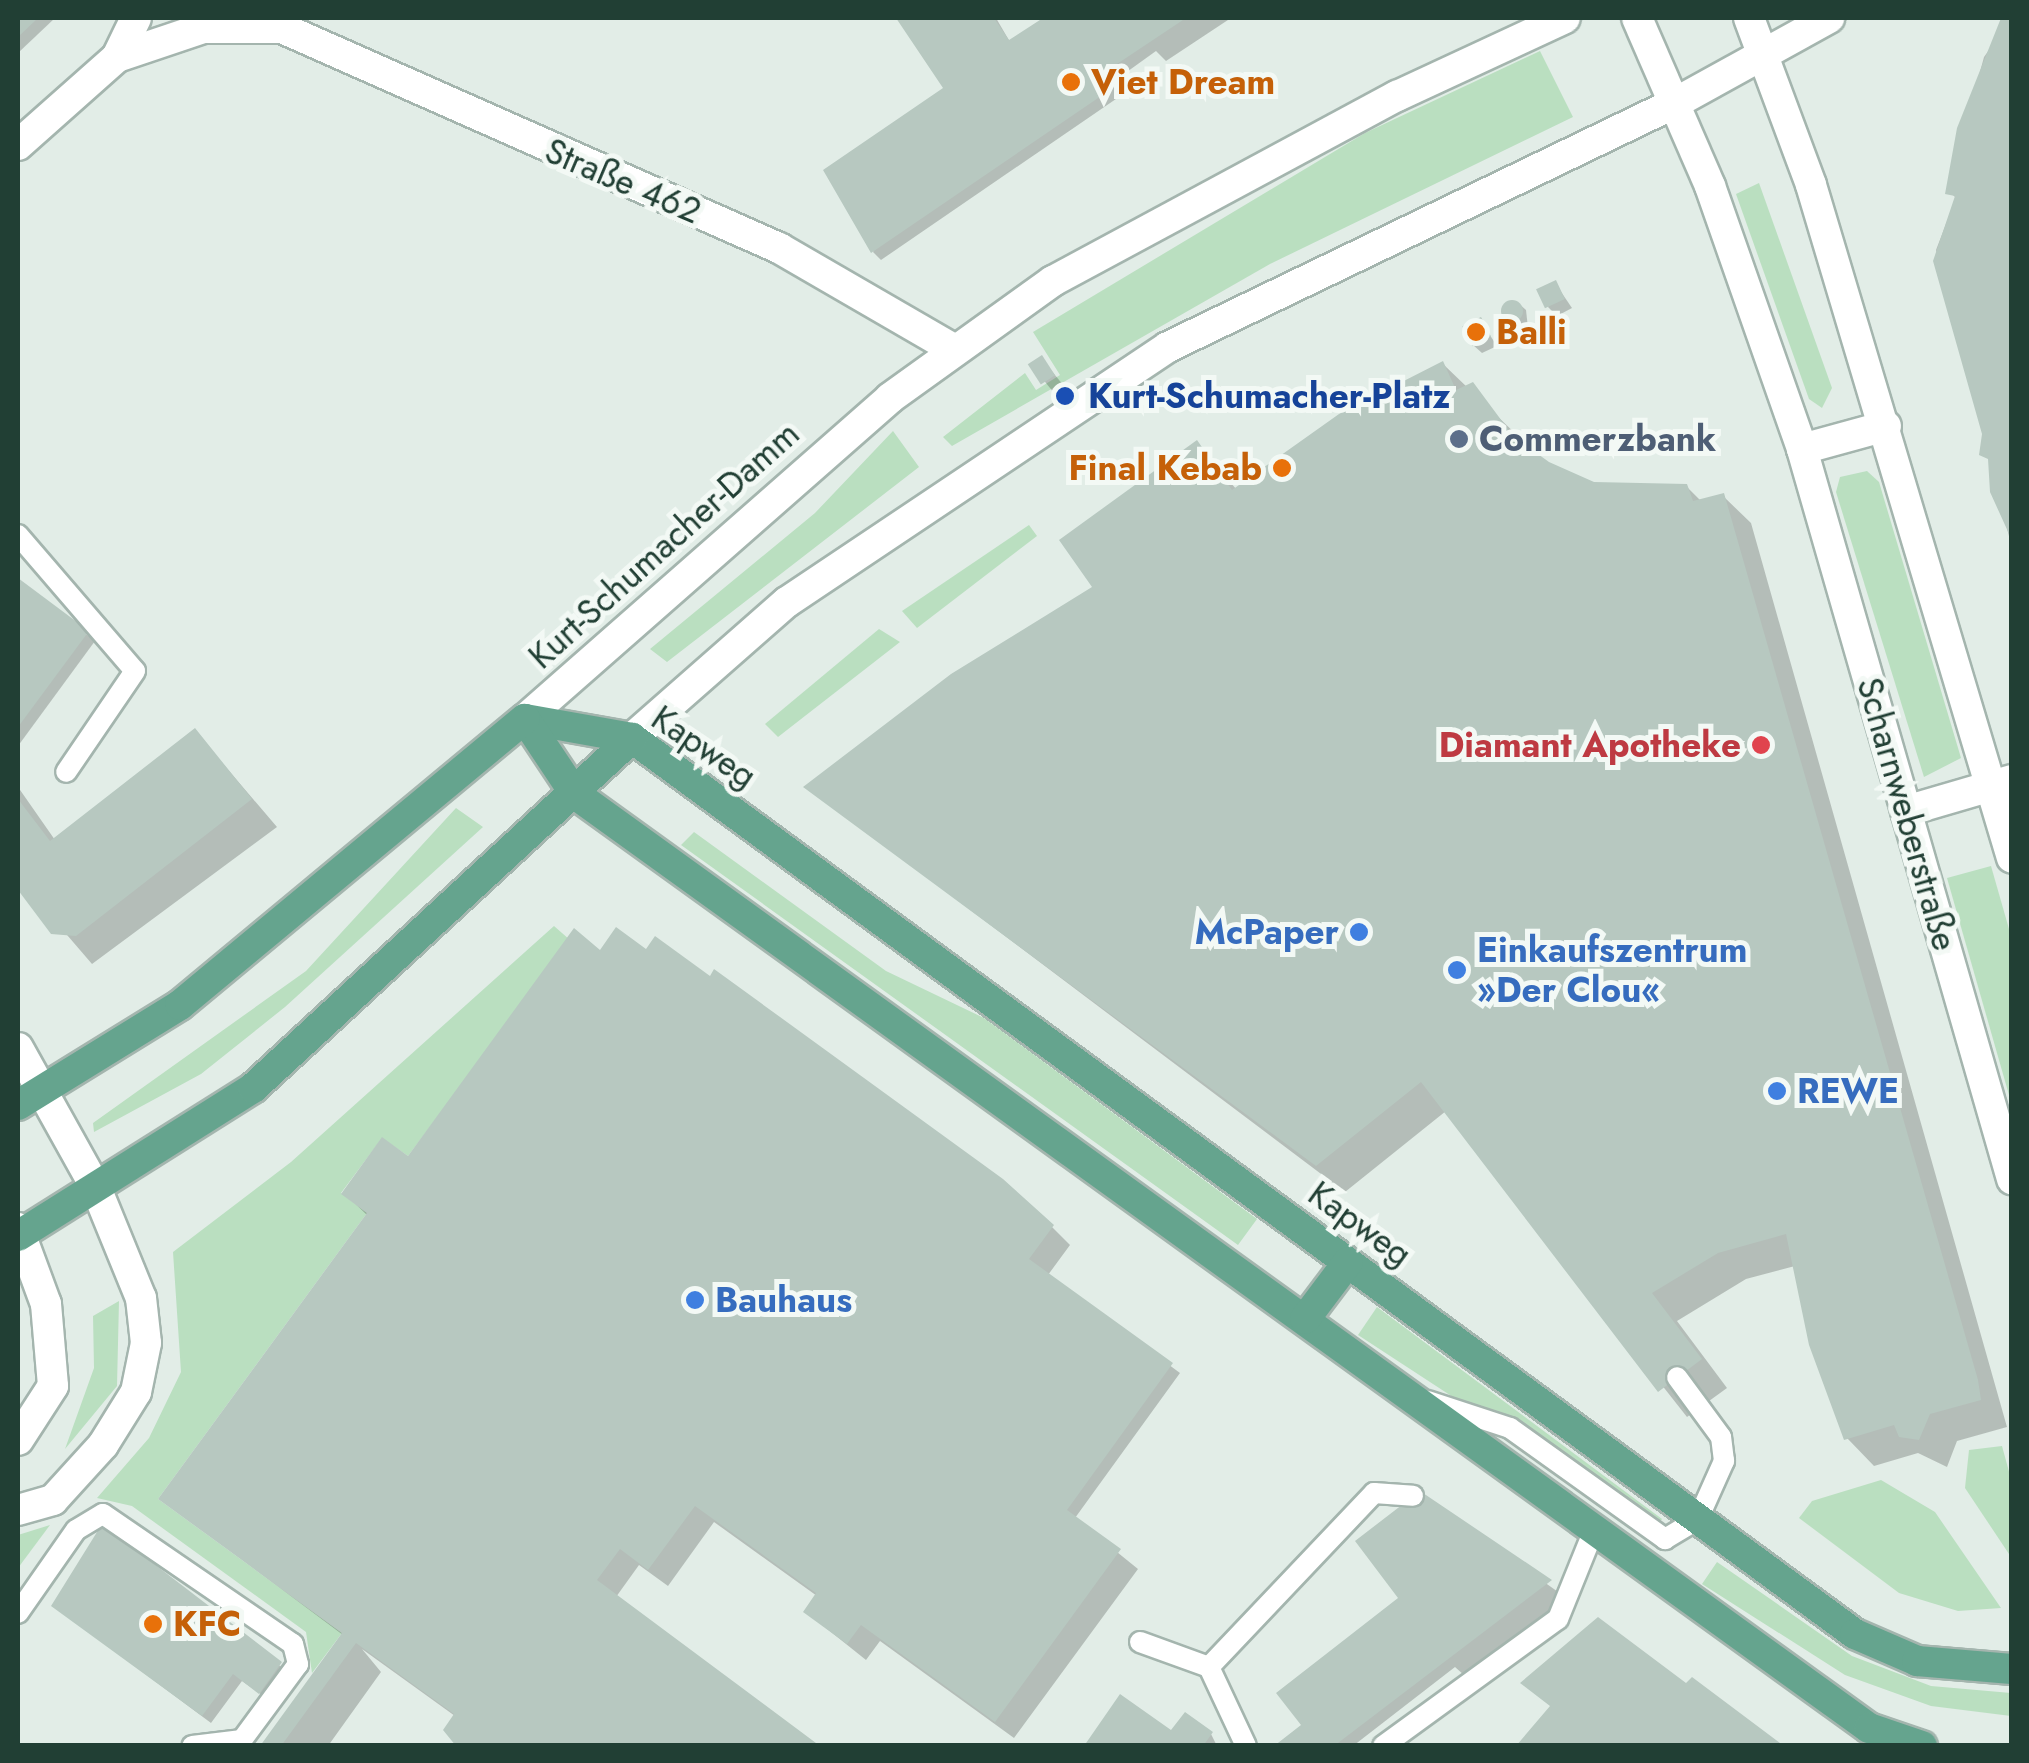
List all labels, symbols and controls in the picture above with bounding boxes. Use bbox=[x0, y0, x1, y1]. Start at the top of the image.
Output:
place label: Viet Dream bbox=[1091, 61, 1275, 103]
marker: Viet Dream bbox=[1060, 71, 1082, 93]
street label: Straße 462 bbox=[539, 129, 707, 233]
place label: Balli bbox=[1496, 311, 1567, 353]
marker: Balli bbox=[1465, 321, 1487, 343]
place label: Kurt-Schumacher-Platz bbox=[1088, 375, 1451, 417]
marker: Kurt-Schumacher-Platz bbox=[1052, 383, 1078, 409]
street label: Kurt-Schumacher-Damm bbox=[520, 413, 808, 677]
place label: Commerzbank bbox=[1479, 418, 1716, 460]
marker: Commerzbank bbox=[1448, 428, 1470, 450]
place label: Final Kebab bbox=[1069, 447, 1262, 489]
marker: Final Kebab bbox=[1271, 457, 1293, 479]
street label: Scharnweberstraße bbox=[1848, 673, 1966, 955]
street label: Kapweg bbox=[644, 697, 764, 797]
place label: Diamant Apotheke bbox=[1439, 724, 1741, 766]
marker: Diamant Apotheke bbox=[1750, 734, 1772, 756]
place label: McPaper bbox=[1195, 911, 1339, 953]
marker: McPaper bbox=[1348, 921, 1370, 943]
place label: Einkaufszentrum »Der Clou« bbox=[1477, 929, 1747, 1011]
marker: Einkaufszentrum »Der Clou« bbox=[1446, 959, 1468, 981]
place label: REWE bbox=[1797, 1070, 1899, 1112]
marker: REWE bbox=[1766, 1080, 1788, 1102]
street label: Kapweg bbox=[1300, 1173, 1420, 1275]
place label: Bauhaus bbox=[715, 1279, 852, 1321]
marker: Bauhaus bbox=[684, 1289, 706, 1311]
place label: KFC bbox=[173, 1603, 241, 1645]
marker: KFC bbox=[142, 1613, 164, 1635]

